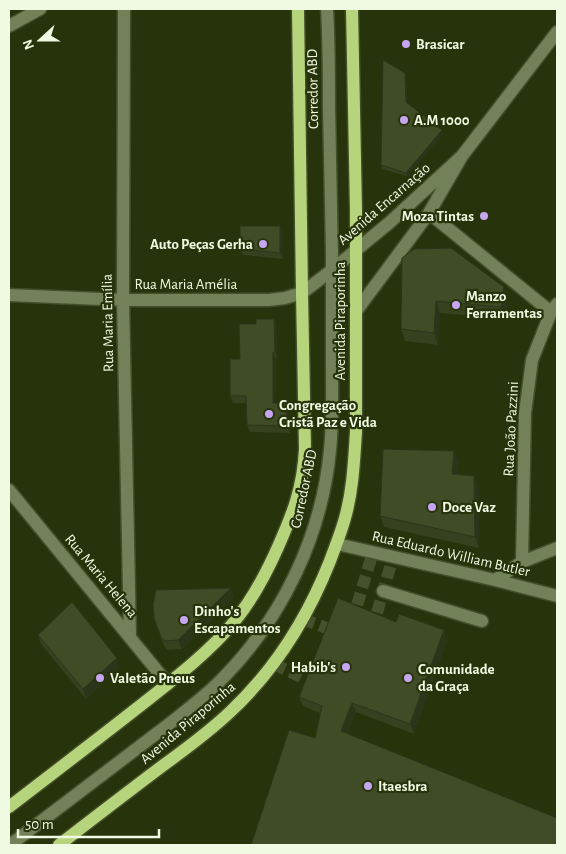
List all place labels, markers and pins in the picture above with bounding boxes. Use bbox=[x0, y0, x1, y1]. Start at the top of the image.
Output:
place label: Brasicar bbox=[416, 37, 465, 52]
marker: Brasicar bbox=[400, 38, 412, 50]
place label: A.M 1000 bbox=[414, 113, 470, 128]
marker: A.M 1000 bbox=[398, 114, 410, 126]
place label: Moza Tintas bbox=[402, 209, 474, 224]
marker: Moza Tintas bbox=[478, 210, 490, 222]
place label: Auto Peças Gerha bbox=[150, 237, 253, 252]
marker: Auto Peças Gerha bbox=[257, 238, 269, 250]
place label: Manzo Ferramentas bbox=[466, 289, 542, 321]
marker: Manzo Ferramentas bbox=[450, 299, 462, 311]
place label: Congregação Cristã Paz e Vida bbox=[279, 398, 377, 430]
marker: Congregação Cristã Paz e Vida bbox=[263, 408, 275, 420]
place label: Doce Vaz bbox=[442, 500, 496, 515]
marker: Doce Vaz bbox=[426, 501, 438, 513]
place label: Dinho's Escapamentos bbox=[194, 604, 281, 636]
marker: Dinho's Escapamentos bbox=[178, 614, 190, 626]
place label: Habib's bbox=[291, 660, 336, 675]
marker: Habib's bbox=[340, 661, 352, 673]
place label: Comunidade da Graça bbox=[418, 662, 495, 694]
place label: Valetão Pneus bbox=[110, 671, 195, 686]
marker: Valetão Pneus bbox=[94, 672, 106, 684]
marker: Comunidade da Graça bbox=[402, 672, 414, 684]
place label: Itaesbra bbox=[378, 779, 427, 794]
marker: Itaesbra bbox=[362, 780, 374, 792]

